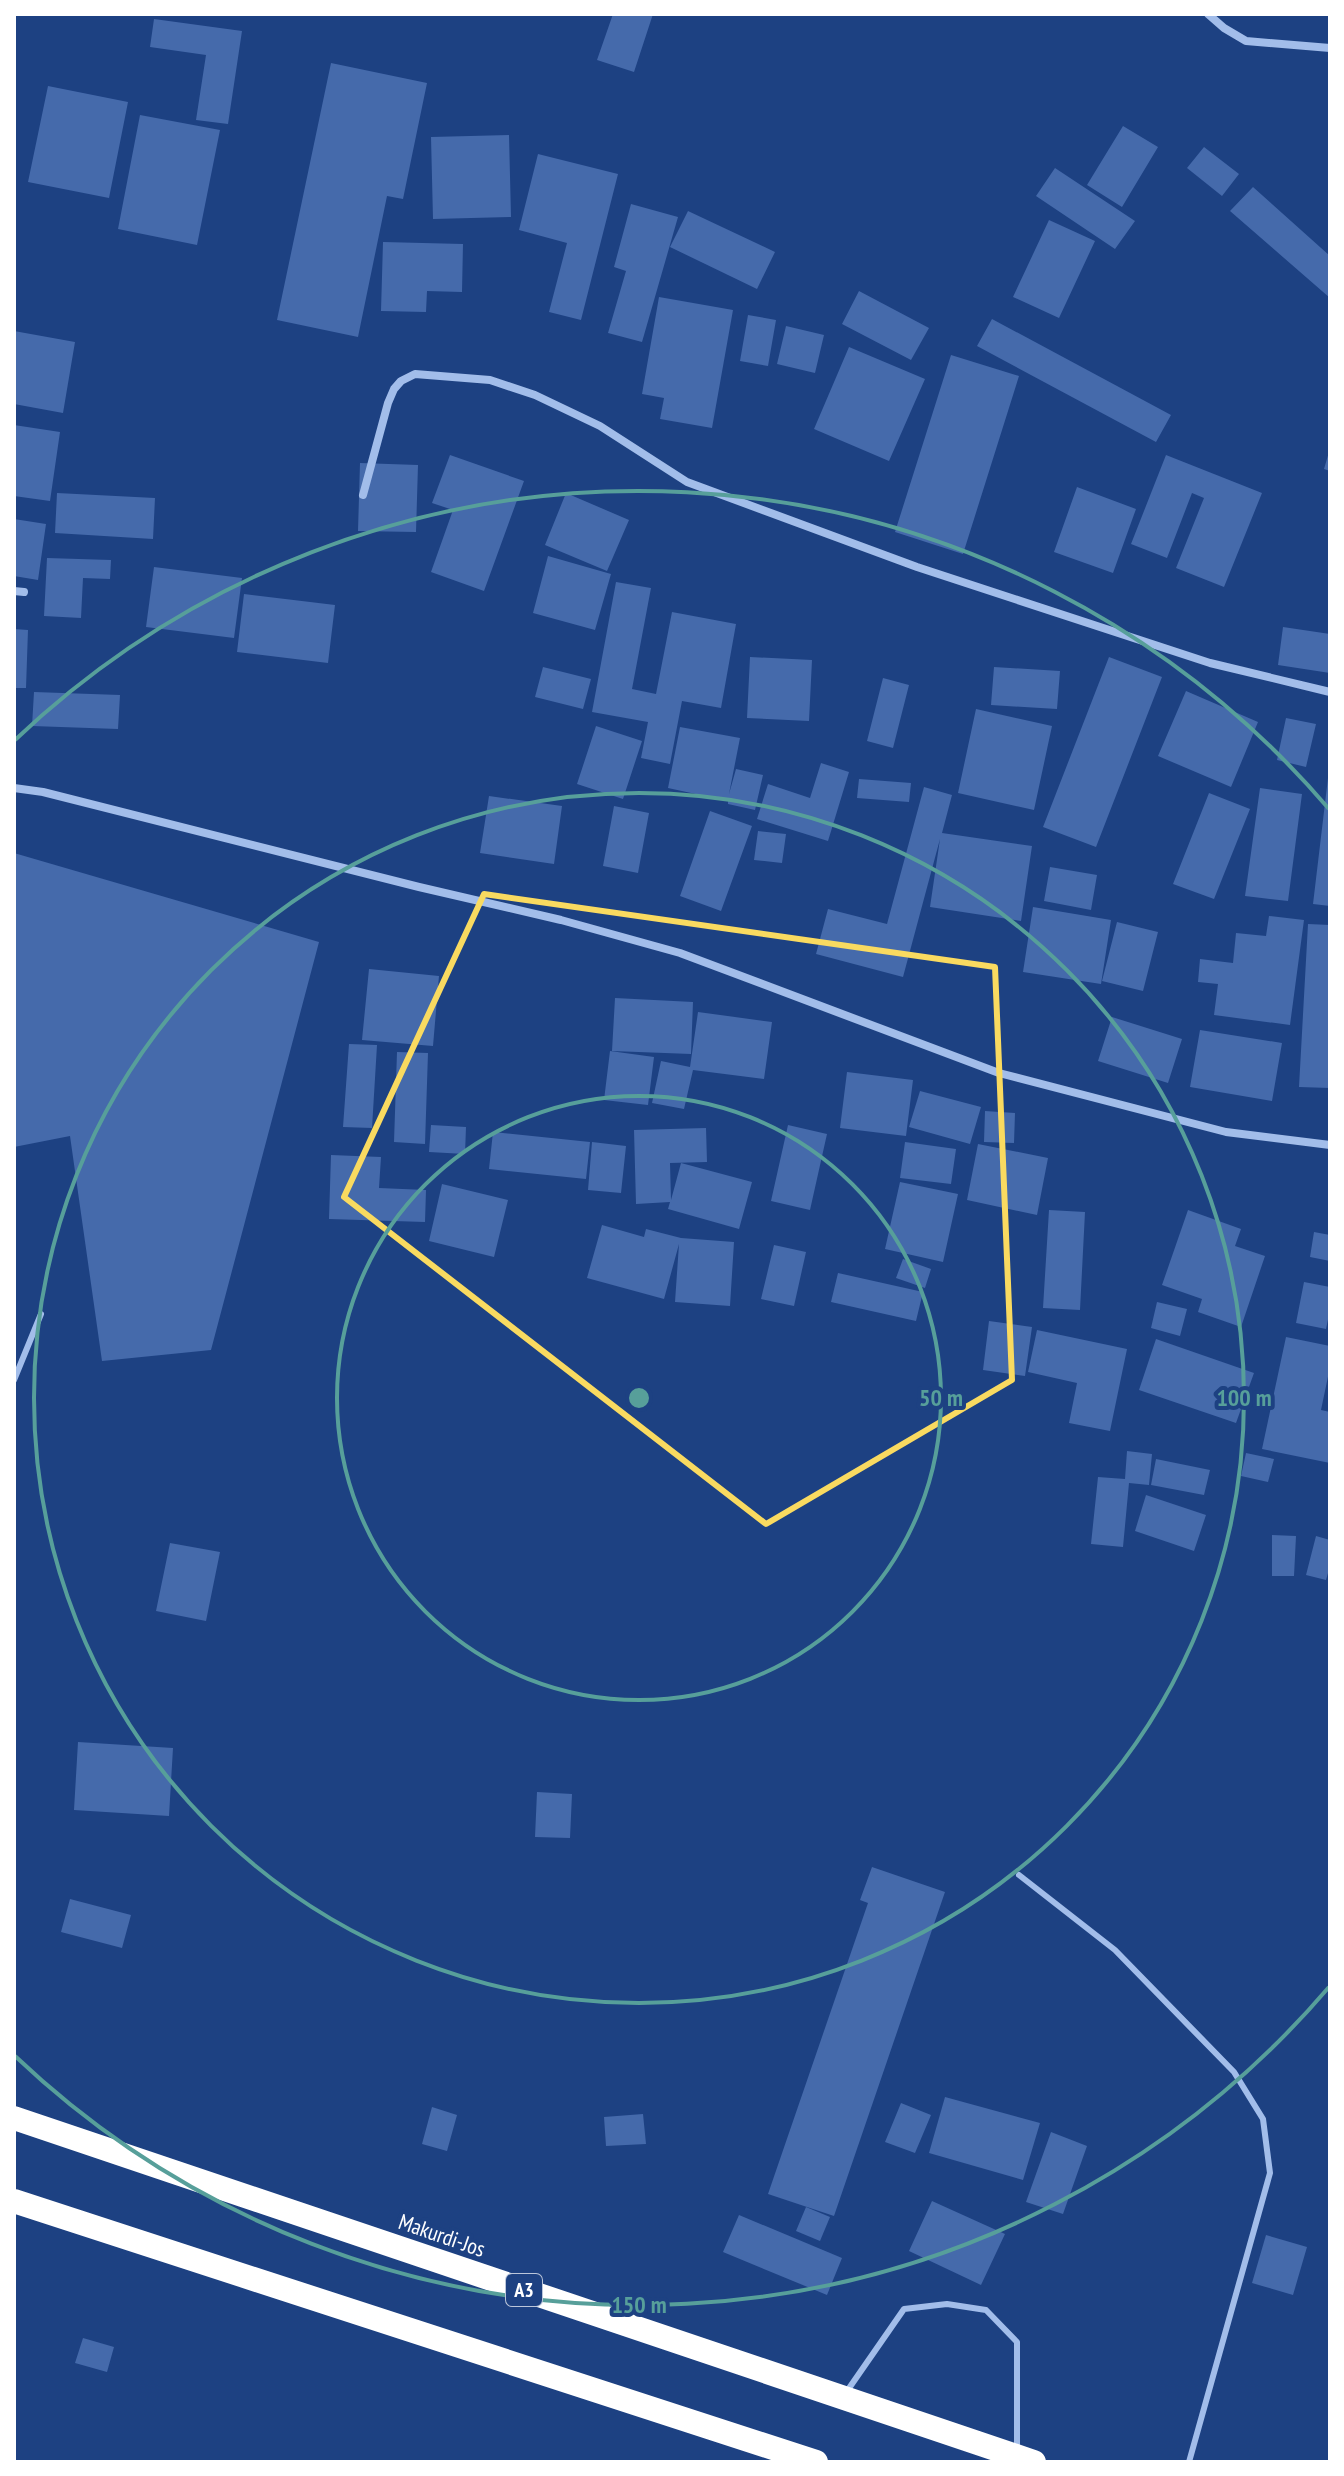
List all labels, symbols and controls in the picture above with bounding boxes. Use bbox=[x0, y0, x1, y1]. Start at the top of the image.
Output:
text: 50 m bbox=[919, 1382, 963, 1413]
text: 100 m bbox=[1216, 1382, 1272, 1413]
centre of rings bbox=[625, 1384, 653, 1412]
street label: Makurdi-Jos bbox=[395, 2207, 489, 2263]
road number: A3 bbox=[506, 2274, 542, 2306]
text: 150 m bbox=[611, 2289, 667, 2320]

